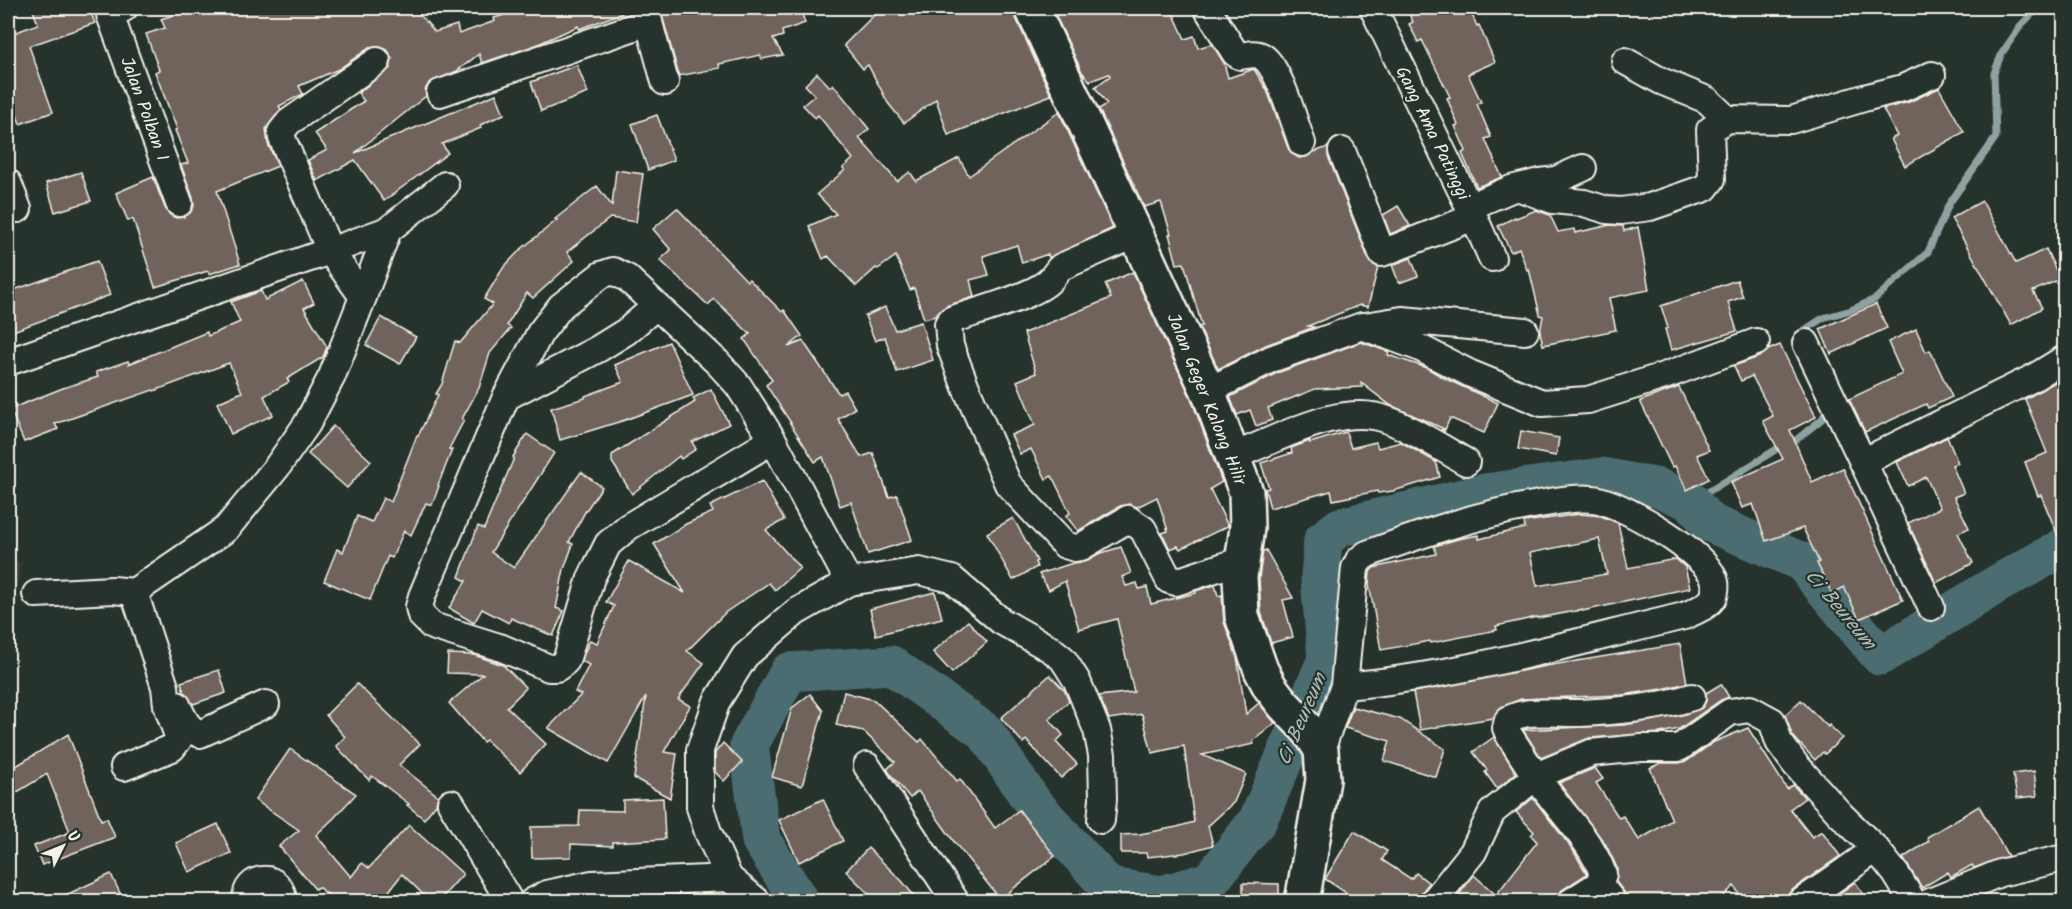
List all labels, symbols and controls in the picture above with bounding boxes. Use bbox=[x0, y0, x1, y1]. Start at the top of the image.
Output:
street label: Jalan Polban I bbox=[111, 53, 176, 166]
street label: Gang Ama Patinggi bbox=[1387, 62, 1477, 206]
street label: Jalan Geger Kalong Hilir bbox=[1158, 309, 1254, 491]
water label: Ci Beureum bbox=[1796, 563, 1884, 659]
water label: Ci Beureum bbox=[1269, 667, 1337, 771]
north arrow bbox=[33, 816, 93, 876]
text: U bbox=[60, 825, 86, 849]

